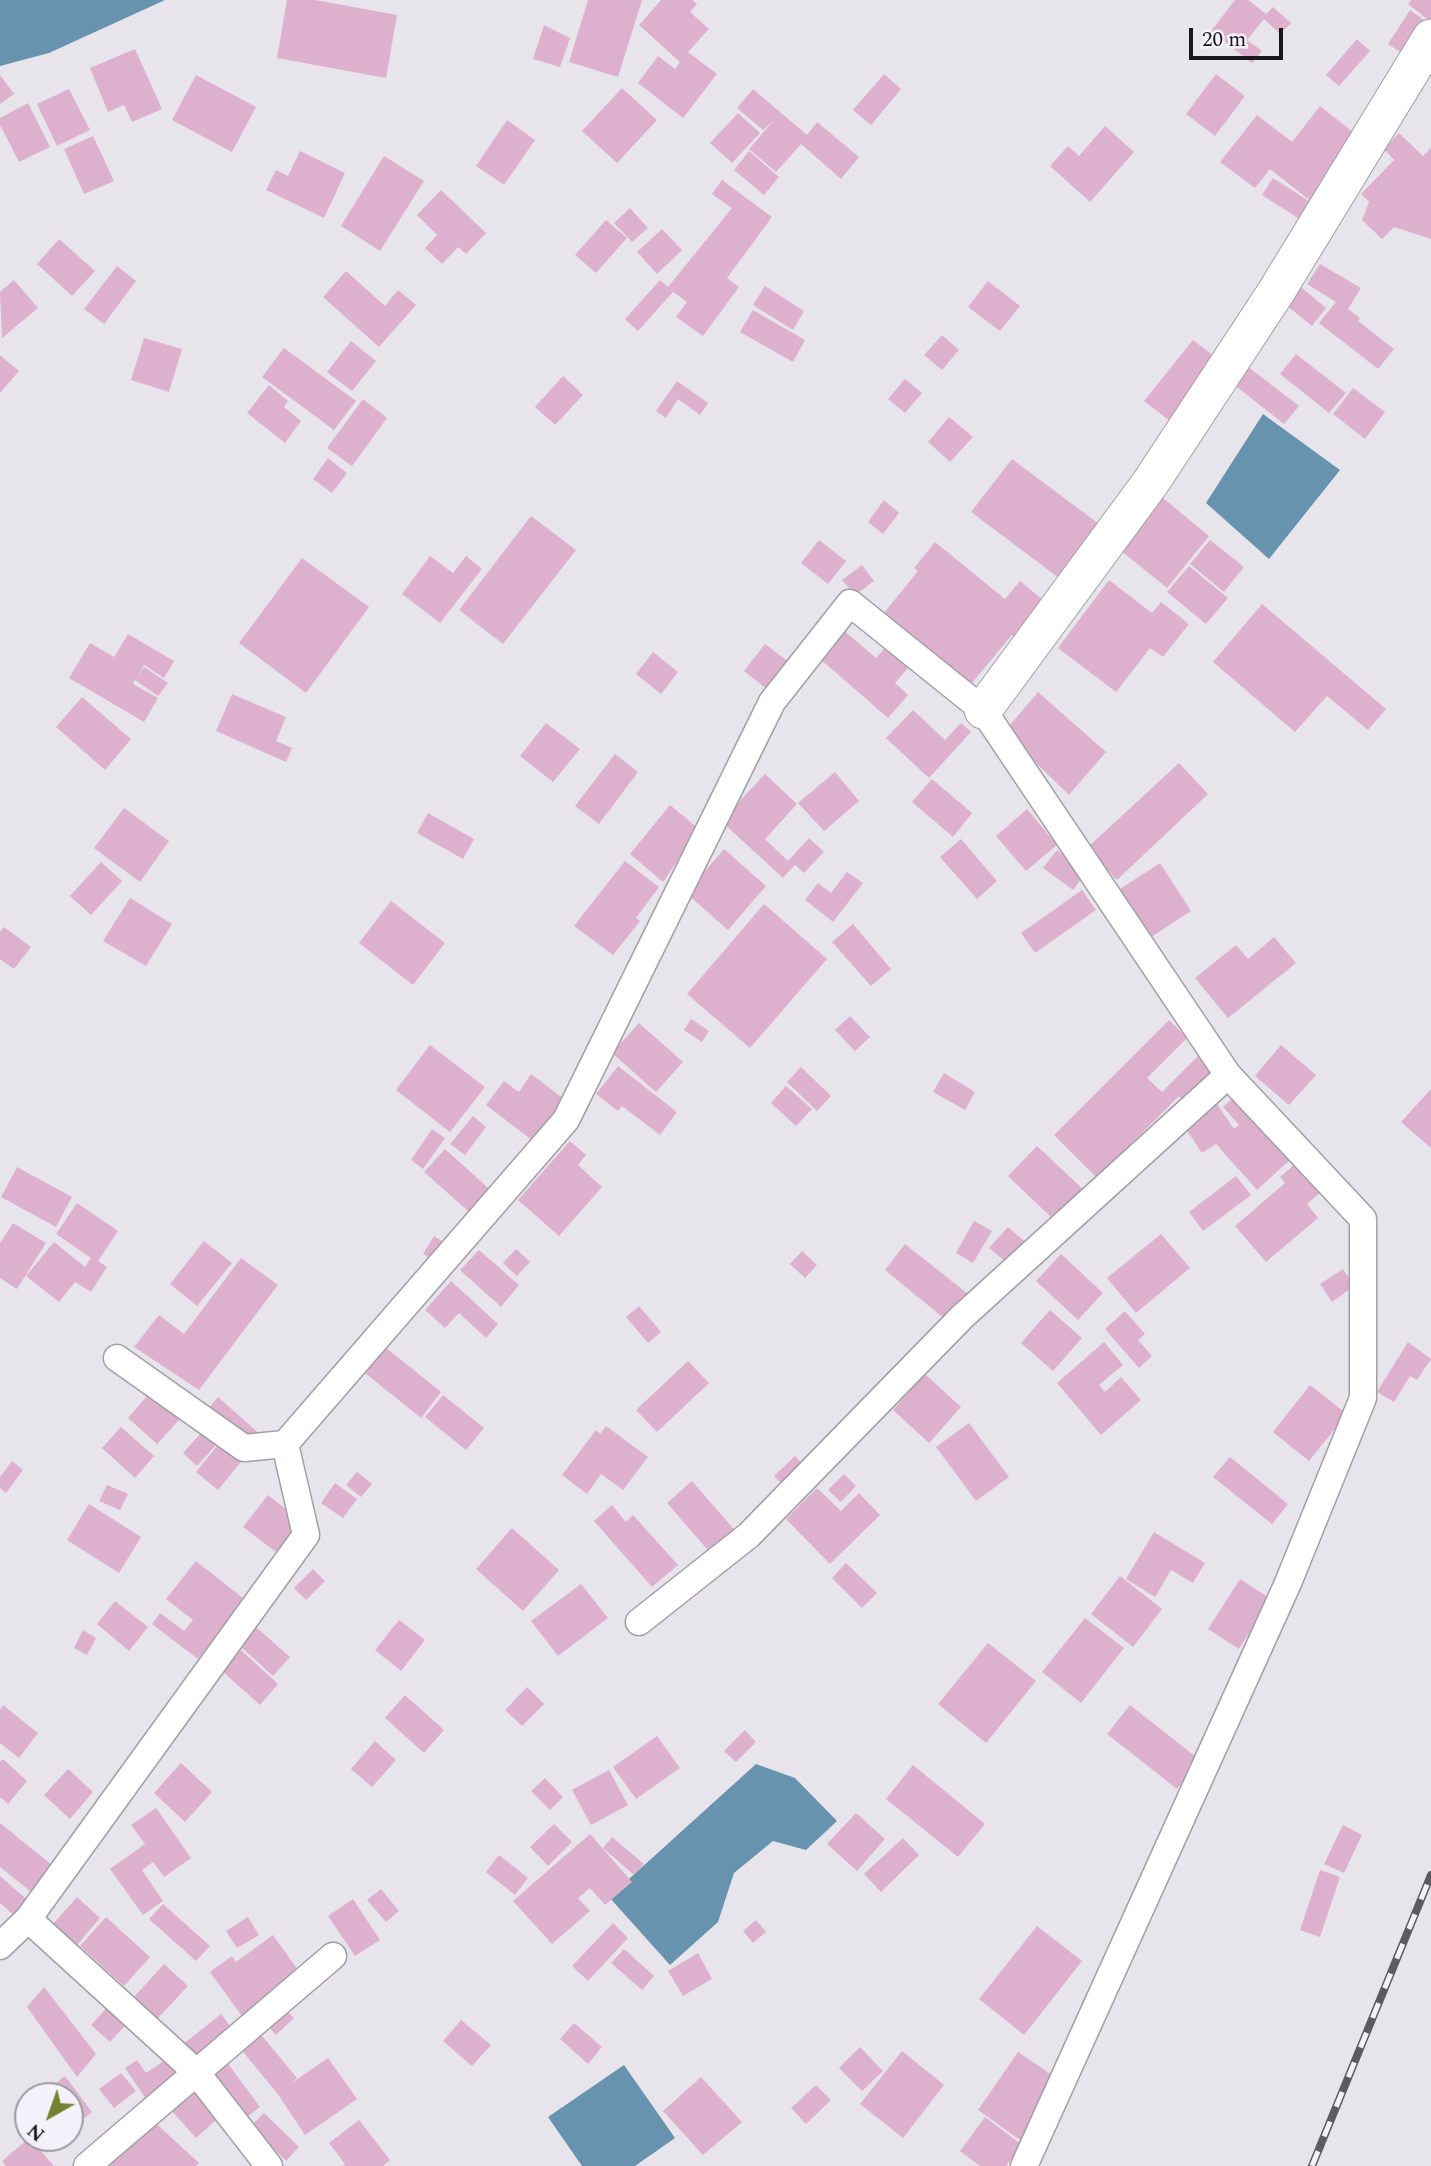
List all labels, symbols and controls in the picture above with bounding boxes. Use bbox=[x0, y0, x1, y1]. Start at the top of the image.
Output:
scale bar bbox=[1193, 14, 1288, 58]
text: 20 m bbox=[1202, 24, 1246, 56]
north arrow bbox=[14, 2082, 84, 2152]
text: N bbox=[21, 2116, 52, 2148]

